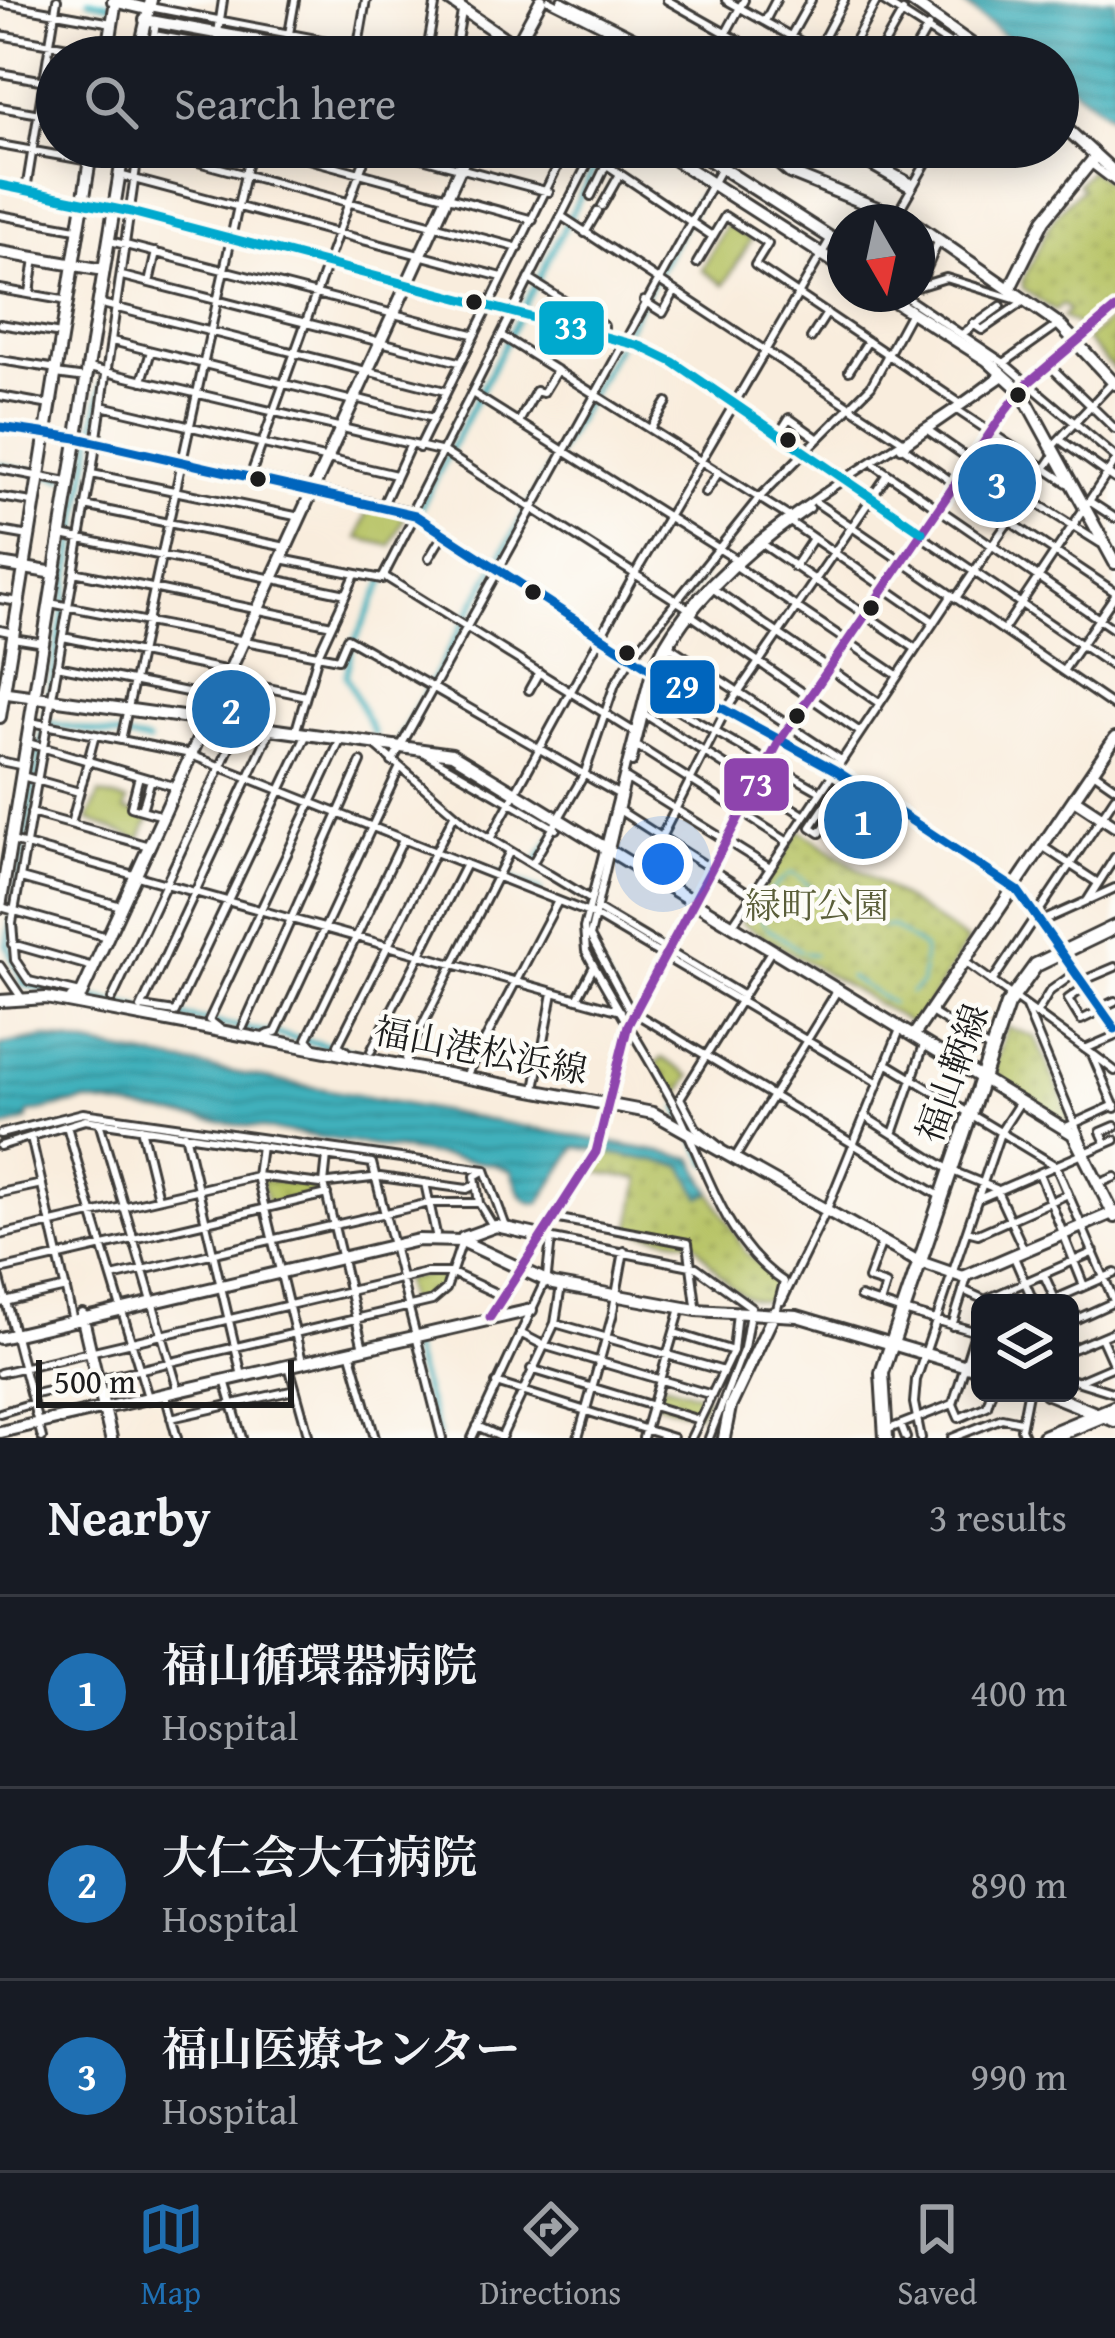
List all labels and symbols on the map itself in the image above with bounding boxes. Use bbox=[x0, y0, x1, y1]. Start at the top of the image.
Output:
north arrow bbox=[827, 204, 935, 312]
unlabelled marker bbox=[463, 291, 485, 313]
line badge: 33 bbox=[537, 299, 606, 357]
text: 33 bbox=[554, 303, 588, 351]
unlabelled marker bbox=[1007, 384, 1029, 406]
unlabelled marker bbox=[777, 429, 799, 451]
pin: 3 bbox=[958, 438, 1036, 528]
unlabelled marker bbox=[247, 468, 269, 490]
unlabelled marker bbox=[522, 581, 544, 603]
unlabelled marker bbox=[860, 597, 882, 619]
unlabelled marker bbox=[616, 642, 638, 664]
line badge: 29 bbox=[648, 658, 717, 716]
text: 29 bbox=[665, 662, 699, 710]
pin: 2 bbox=[192, 664, 270, 754]
unlabelled marker bbox=[786, 705, 808, 727]
line badge: 73 bbox=[722, 756, 791, 813]
text: 73 bbox=[739, 760, 773, 808]
pin: 1 bbox=[824, 775, 902, 865]
your location bbox=[633, 834, 693, 894]
park label: 緑町公園 bbox=[745, 878, 889, 931]
street label: 福山鞆線 bbox=[902, 996, 1001, 1150]
street label: 福山港松浜線 bbox=[370, 1003, 592, 1096]
scale bar bbox=[36, 1354, 294, 1407]

